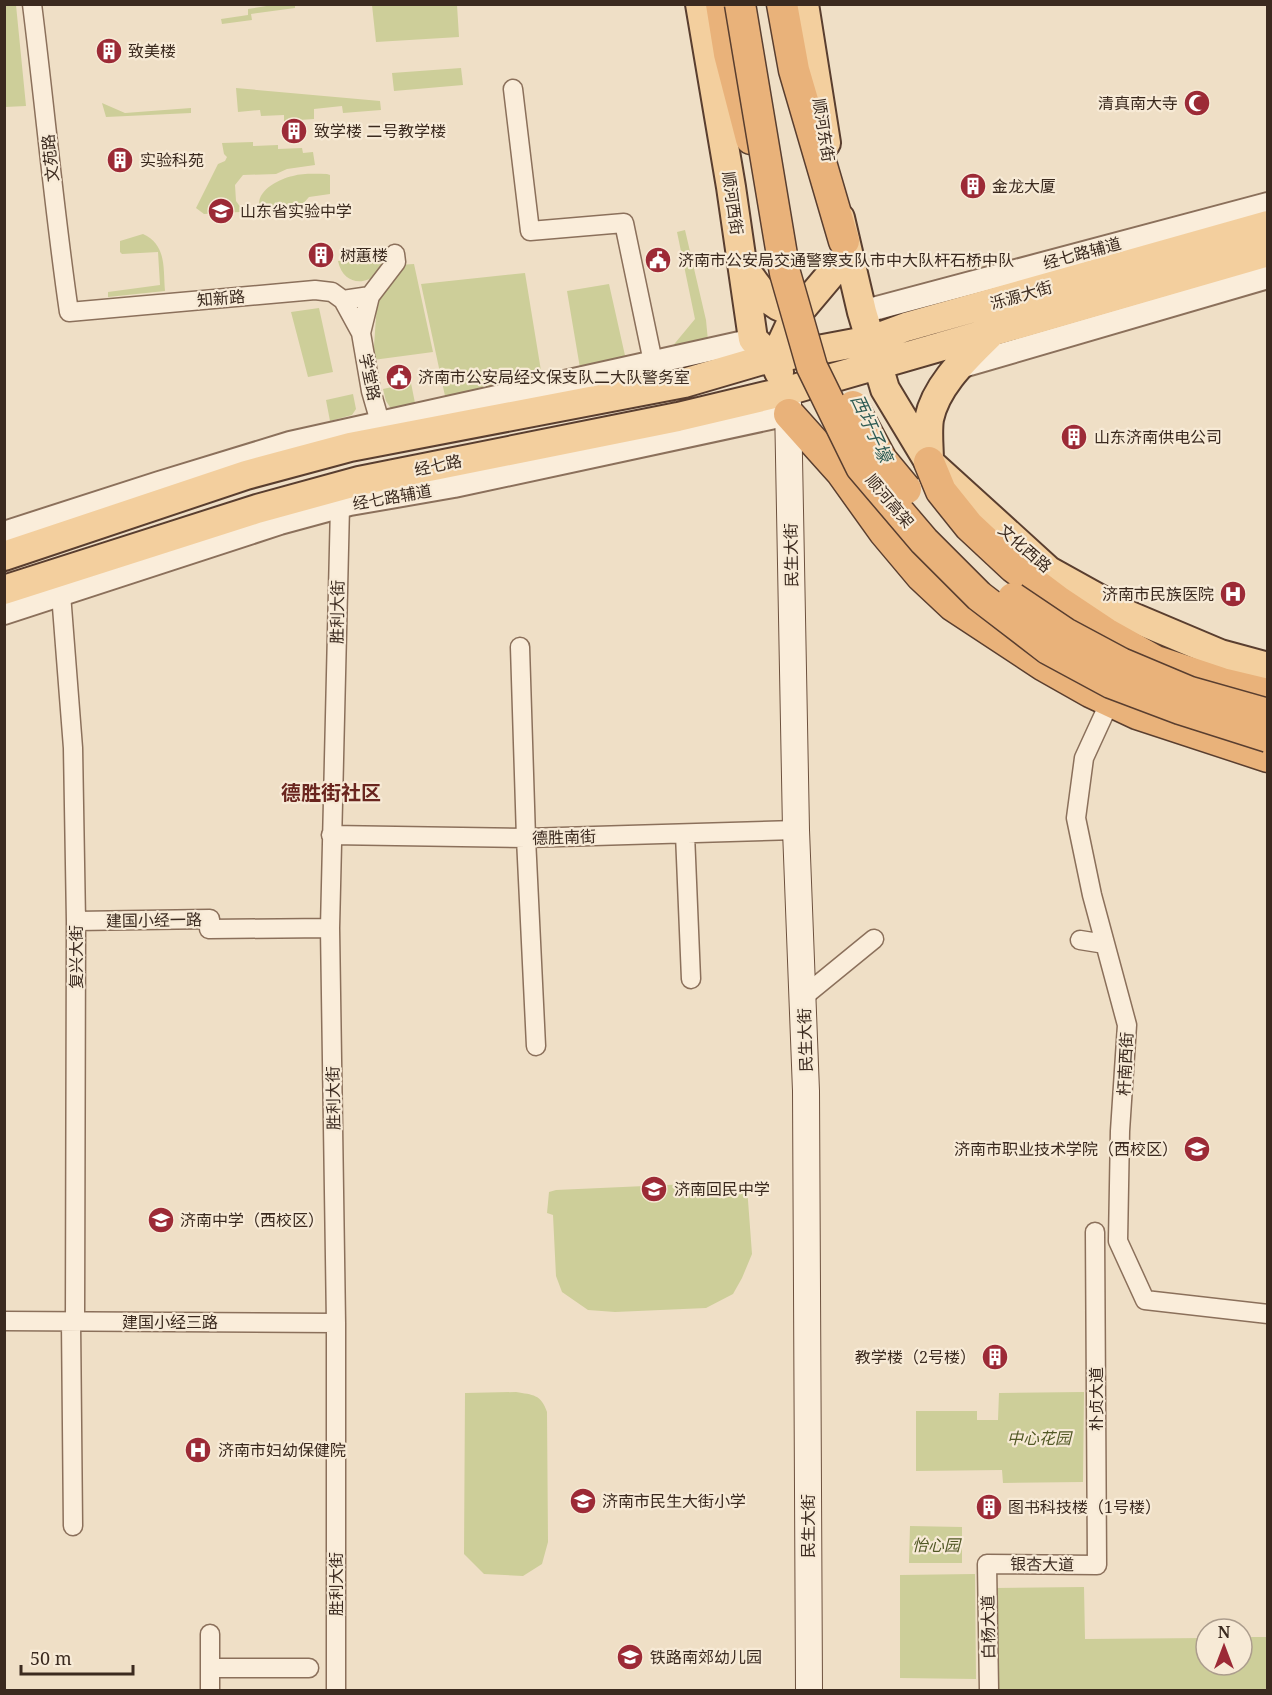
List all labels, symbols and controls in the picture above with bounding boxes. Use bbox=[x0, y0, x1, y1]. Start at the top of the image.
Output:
building icon: 致美楼 bbox=[94, 36, 124, 66]
place label: 致美楼 bbox=[128, 40, 176, 62]
mosque icon: 清真南大寺 bbox=[1182, 88, 1212, 118]
place label: 清真南大寺 bbox=[1098, 92, 1178, 114]
street label: 顺河东街 bbox=[808, 97, 840, 163]
building icon: 致学楼 二号教学楼 bbox=[279, 116, 309, 146]
place label: 致学楼 二号教学楼 bbox=[314, 120, 446, 142]
street label: 文苑路 bbox=[37, 133, 63, 183]
building icon: 实验科苑 bbox=[105, 145, 135, 175]
place label: 实验科苑 bbox=[140, 149, 204, 171]
street label: 顺河西街 bbox=[718, 170, 748, 236]
building icon: 金龙大厦 bbox=[958, 171, 988, 201]
place label: 金龙大厦 bbox=[992, 175, 1056, 197]
school or university icon: 山东省实验中学 bbox=[206, 196, 236, 226]
place label: 山东省实验中学 bbox=[240, 200, 352, 222]
street label: 经七路辅道 bbox=[1041, 232, 1123, 274]
building icon: 树蕙楼 bbox=[306, 240, 336, 270]
place label: 树蕙楼 bbox=[340, 244, 388, 266]
public building icon: 济南市公安局交通警察支队市中大队杆石桥中队 bbox=[643, 245, 673, 275]
place label: 济南市公安局交通警察支队市中大队杆石桥中队 bbox=[678, 249, 1014, 271]
street label: 泺源大街 bbox=[987, 276, 1055, 314]
street label: 知新路 bbox=[196, 285, 246, 311]
street label: 学堂路 bbox=[354, 351, 386, 403]
public building icon: 济南市公安局经文保支队二大队警务室 bbox=[384, 362, 414, 392]
place label: 济南市公安局经文保支队二大队警务室 bbox=[418, 366, 690, 388]
water label: 西圩子壕 bbox=[846, 390, 899, 468]
building icon: 山东济南供电公司 bbox=[1059, 422, 1089, 452]
place label: 山东济南供电公司 bbox=[1094, 426, 1222, 448]
street label: 经七路 bbox=[412, 449, 464, 481]
street label: 顺河高架 bbox=[861, 469, 919, 533]
street label: 经七路辅道 bbox=[351, 479, 433, 515]
street label: 文化西路 bbox=[994, 519, 1056, 577]
street label: 民生大街 bbox=[779, 523, 803, 587]
hospital icon: 济南市民族医院 bbox=[1218, 579, 1248, 609]
street label: 胜利大街 bbox=[325, 580, 349, 644]
place label: 济南市民族医院 bbox=[1102, 583, 1214, 605]
district label: 德胜街社区 bbox=[281, 779, 381, 806]
street label: 德胜南街 bbox=[532, 825, 596, 849]
street label: 建国小经一路 bbox=[106, 908, 202, 932]
street label: 复兴大街 bbox=[65, 925, 87, 989]
street label: 民生大街 bbox=[793, 1008, 817, 1072]
street label: 杆南西街 bbox=[1112, 1031, 1138, 1097]
street label: 胜利大街 bbox=[321, 1066, 345, 1130]
school or university icon: 济南市职业技术学院（西校区） bbox=[1182, 1134, 1212, 1164]
place label: 济南市职业技术学院（西校区） bbox=[954, 1138, 1178, 1160]
school or university icon: 济南回民中学 bbox=[639, 1174, 669, 1204]
place label: 济南回民中学 bbox=[674, 1178, 770, 1200]
school or university icon: 济南中学（西校区） bbox=[146, 1205, 176, 1235]
place label: 济南中学（西校区） bbox=[180, 1209, 324, 1231]
street label: 建国小经三路 bbox=[122, 1311, 218, 1333]
building icon: 教学楼（2号楼） bbox=[980, 1342, 1010, 1372]
place label: 教学楼（2号楼） bbox=[855, 1346, 976, 1368]
street label: 朴贞大道 bbox=[1085, 1367, 1107, 1431]
park label: 中心花园 bbox=[1007, 1427, 1073, 1449]
hospital icon: 济南市妇幼保健院 bbox=[183, 1435, 213, 1465]
place label: 济南市妇幼保健院 bbox=[218, 1439, 346, 1461]
school or university icon: 济南市民生大街小学 bbox=[568, 1486, 598, 1516]
place label: 济南市民生大街小学 bbox=[602, 1490, 746, 1512]
building icon: 图书科技楼（1号楼） bbox=[974, 1492, 1004, 1522]
street label: 民生大街 bbox=[797, 1494, 819, 1558]
place label: 图书科技楼（1号楼） bbox=[1008, 1496, 1161, 1518]
park label: 怡心园 bbox=[912, 1534, 962, 1556]
street label: 胜利大街 bbox=[325, 1552, 347, 1616]
street label: 银杏大道 bbox=[1010, 1552, 1074, 1576]
street label: 白杨大道 bbox=[976, 1595, 1000, 1659]
north arrow bbox=[1194, 1617, 1254, 1677]
text: N bbox=[1218, 1621, 1231, 1643]
scale bar bbox=[21, 1638, 134, 1676]
school or university icon: 铁路南郊幼儿园 bbox=[615, 1642, 645, 1672]
text: 50 m bbox=[30, 1646, 72, 1670]
place label: 铁路南郊幼儿园 bbox=[650, 1646, 762, 1668]

